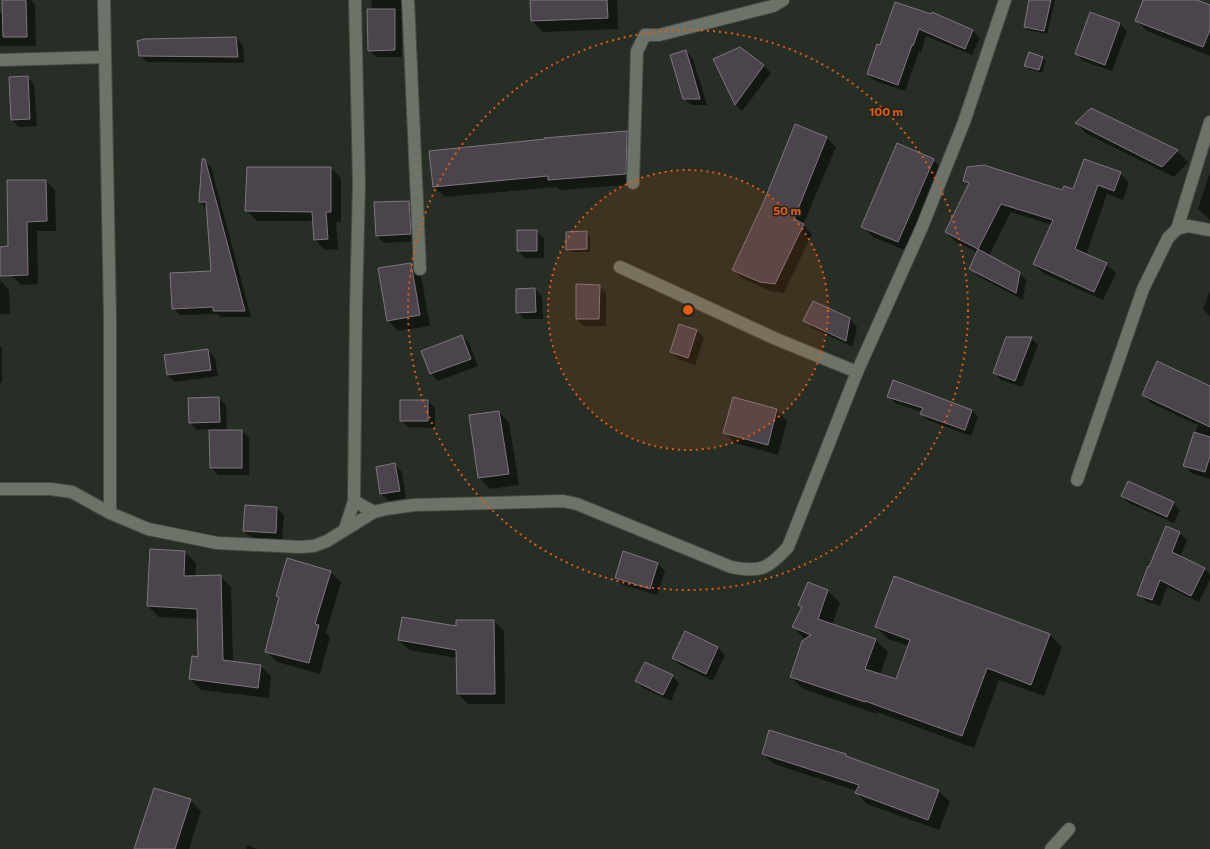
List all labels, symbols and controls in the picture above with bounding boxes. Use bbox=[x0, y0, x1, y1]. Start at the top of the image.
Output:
text: 100 m bbox=[869, 104, 903, 118]
text: 50 m bbox=[773, 203, 801, 217]
centre of rings bbox=[681, 303, 695, 317]

